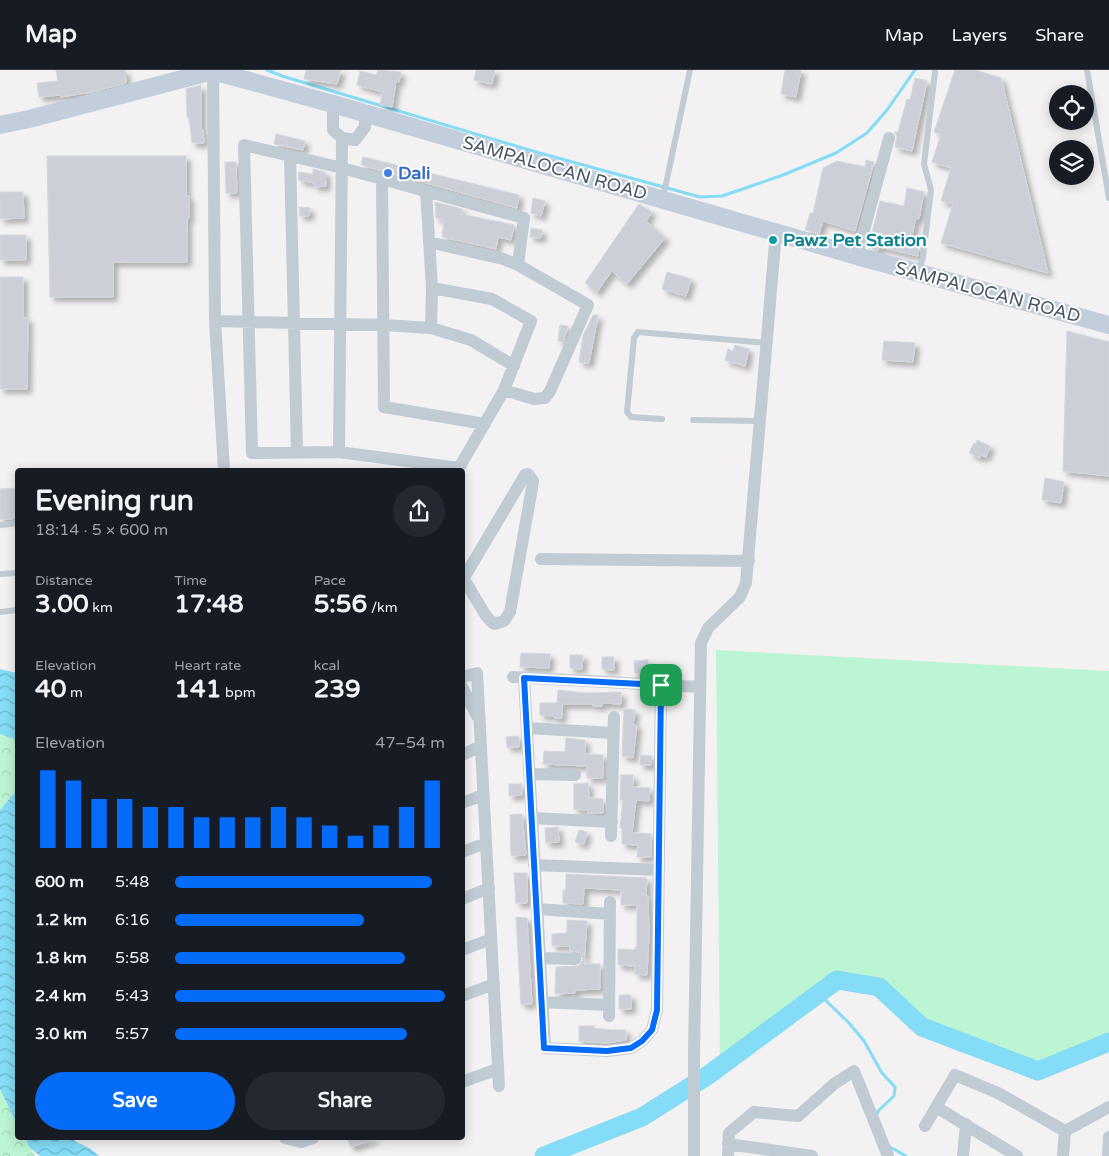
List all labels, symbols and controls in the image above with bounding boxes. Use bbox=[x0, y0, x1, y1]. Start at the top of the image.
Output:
text: Map bbox=[25, 20, 77, 49]
text: Map bbox=[885, 24, 924, 46]
text: Layers bbox=[952, 24, 1007, 46]
text: Share bbox=[1035, 24, 1084, 46]
map controls bbox=[1049, 85, 1094, 185]
button: locate bbox=[1049, 85, 1094, 130]
street label: SAMPALOCAN ROAD bbox=[460, 131, 650, 205]
button: layers bbox=[1049, 140, 1094, 185]
place label: Dali bbox=[398, 162, 430, 184]
marker: Dali bbox=[382, 167, 394, 179]
place label: Pawz Pet Station bbox=[783, 229, 927, 251]
marker: Pawz Pet Station bbox=[767, 234, 779, 246]
street label: SAMPALOCAN ROAD bbox=[893, 257, 1083, 327]
text: Evening run bbox=[35, 484, 194, 518]
button: share bbox=[393, 485, 445, 537]
text: 18:14 · 5 × 600 m bbox=[35, 520, 168, 540]
text: Distance bbox=[35, 572, 93, 589]
text: Time bbox=[174, 572, 207, 589]
text: Pace bbox=[314, 572, 346, 589]
text: 3.00 bbox=[35, 589, 89, 619]
text: 17:48 bbox=[174, 589, 244, 619]
text: 5:56 bbox=[314, 589, 367, 619]
text: km bbox=[89, 599, 113, 616]
text: /km bbox=[367, 599, 398, 616]
text: Elevation bbox=[35, 657, 96, 674]
text: Heart rate bbox=[174, 657, 241, 674]
text: kcal bbox=[314, 657, 340, 674]
pin bbox=[640, 664, 682, 706]
icon: arrive bbox=[647, 671, 675, 699]
text: 40 bbox=[35, 674, 66, 704]
text: 141 bbox=[174, 674, 221, 704]
text: 239 bbox=[314, 674, 361, 704]
text: m bbox=[66, 684, 83, 701]
text: bpm bbox=[221, 684, 256, 701]
text: Elevation bbox=[35, 733, 105, 753]
text: 47–54 m bbox=[375, 733, 445, 753]
text: 600 m bbox=[35, 872, 84, 892]
text: 5:48 bbox=[115, 872, 149, 892]
text: 1.2 km bbox=[35, 910, 87, 930]
text: 6:16 bbox=[115, 910, 149, 930]
text: 1.8 km bbox=[35, 948, 87, 968]
text: 5:58 bbox=[115, 948, 149, 968]
text: 2.4 km bbox=[35, 986, 87, 1006]
text: 5:43 bbox=[115, 986, 149, 1006]
text: 3.0 km bbox=[35, 1024, 87, 1044]
text: 5:57 bbox=[115, 1024, 149, 1044]
button: Save bbox=[35, 1072, 235, 1130]
button: Share bbox=[245, 1072, 445, 1130]

